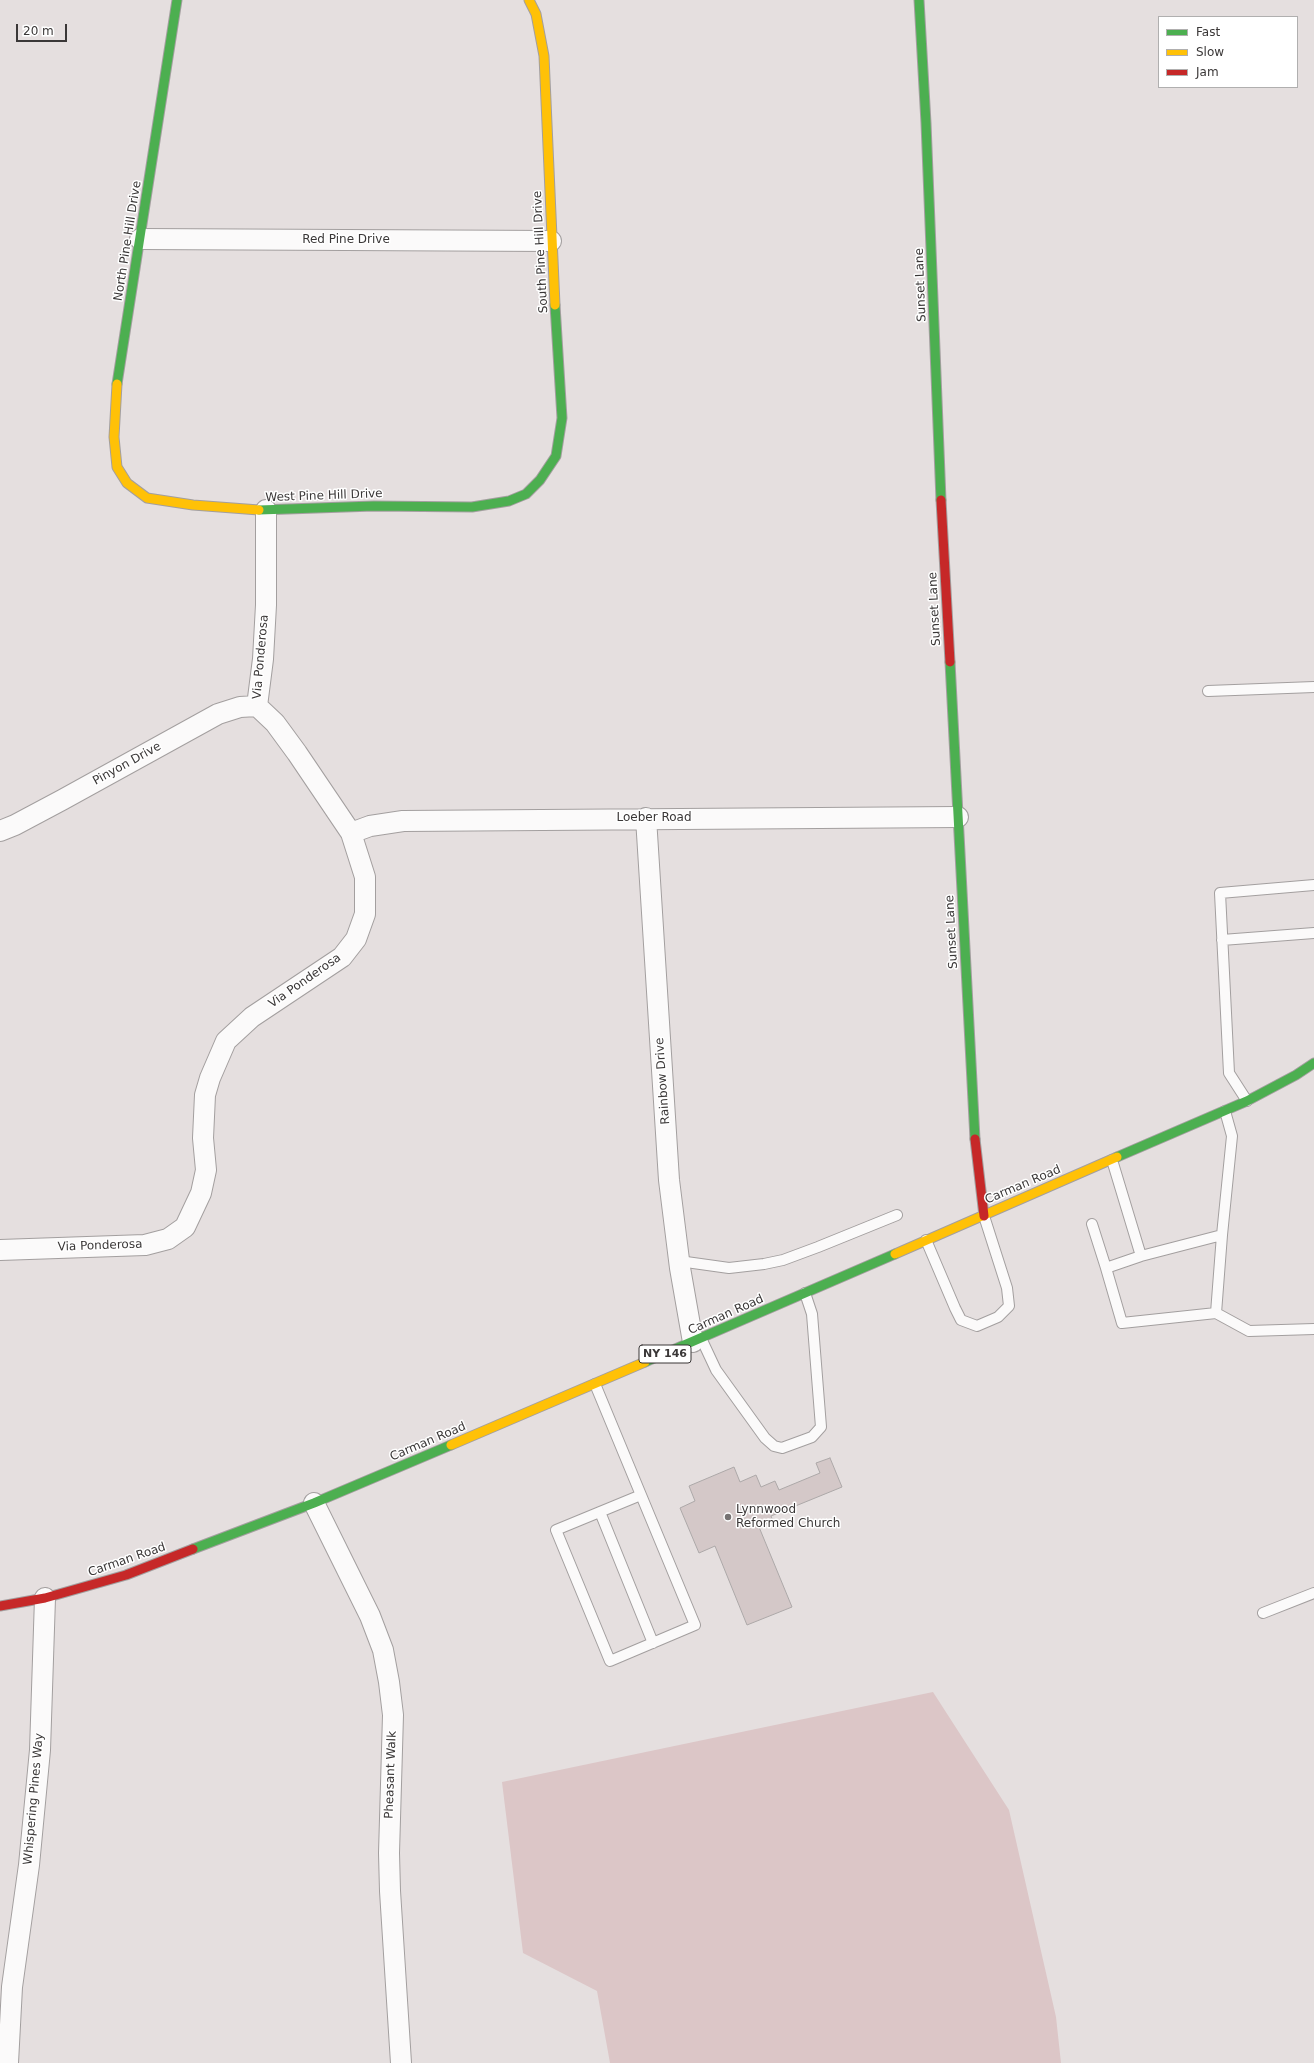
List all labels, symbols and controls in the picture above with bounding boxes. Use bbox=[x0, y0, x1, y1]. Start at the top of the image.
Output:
scale bar bbox=[18, 16, 69, 42]
legend bbox=[1158, 16, 1298, 88]
text: 20 m bbox=[23, 24, 54, 38]
text: Fast bbox=[1196, 25, 1220, 39]
text: Slow bbox=[1196, 45, 1224, 59]
text: Jam bbox=[1196, 65, 1219, 79]
street label: North Pine Hill Drive bbox=[111, 180, 145, 302]
street label: South Pine Hill Drive bbox=[531, 190, 551, 314]
street label: Red Pine Drive bbox=[302, 233, 390, 247]
street label: Sunset Lane bbox=[913, 248, 929, 322]
street label: West Pine Hill Drive bbox=[265, 487, 383, 505]
street label: Sunset Lane bbox=[926, 572, 944, 646]
street label: Via Ponderosa bbox=[250, 614, 272, 700]
street label: Pinyon Drive bbox=[90, 739, 164, 789]
street label: Loeber Road bbox=[616, 811, 692, 825]
street label: Sunset Lane bbox=[943, 895, 961, 969]
street label: Via Ponderosa bbox=[266, 951, 344, 1011]
street label: Rainbow Drive bbox=[653, 1037, 673, 1125]
street label: Carman Road bbox=[983, 1163, 1063, 1207]
street label: Via Ponderosa bbox=[57, 1237, 143, 1255]
street label: Carman Road bbox=[686, 1292, 766, 1338]
road number: NY 146 bbox=[639, 1345, 691, 1363]
street label: Carman Road bbox=[388, 1420, 468, 1464]
place label: Lynnwood Reformed Church bbox=[736, 1503, 840, 1531]
marker: Lynnwood Reformed Church bbox=[723, 1512, 733, 1522]
street label: Carman Road bbox=[86, 1540, 168, 1580]
street label: Pheasant Walk bbox=[382, 1731, 400, 1819]
street label: Whispering Pines Way bbox=[21, 1732, 47, 1866]

